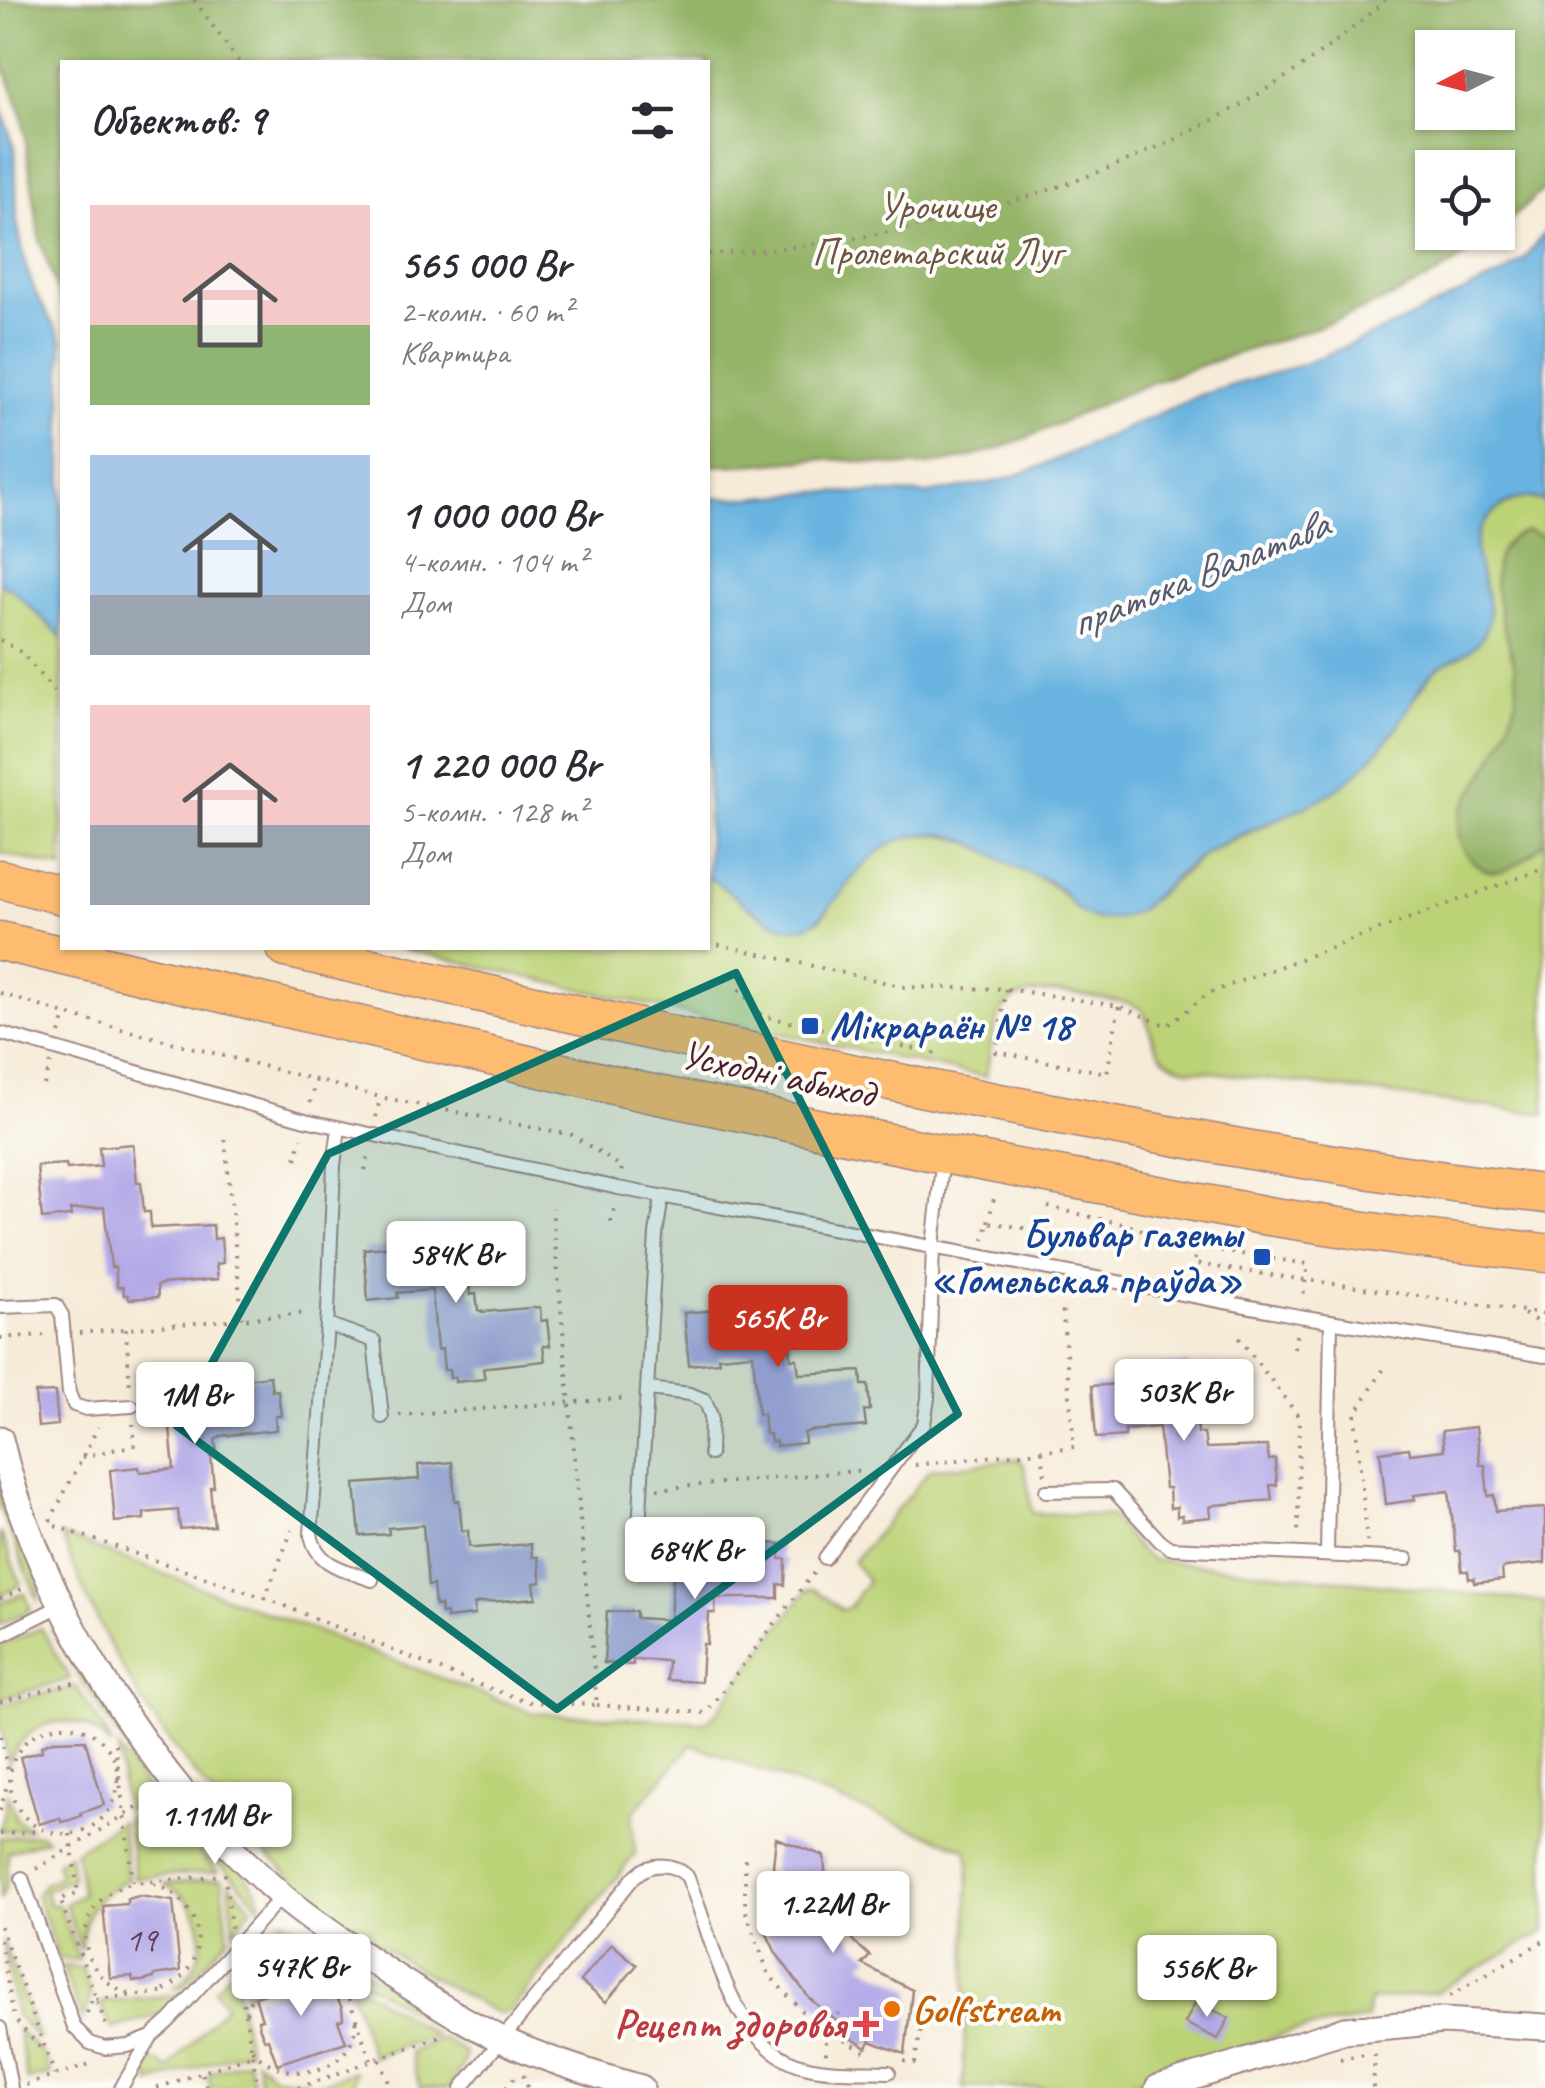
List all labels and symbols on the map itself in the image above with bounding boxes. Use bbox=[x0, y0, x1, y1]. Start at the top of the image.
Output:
north arrow bbox=[1415, 30, 1515, 130]
park label: Урочище Пролетарский Луг bbox=[812, 181, 1067, 277]
water label: пратока Валатава bbox=[1062, 497, 1339, 650]
place label: Мікрараён № 18 bbox=[830, 1001, 1077, 1051]
marker: Мікрараён № 18 bbox=[799, 1015, 821, 1037]
street label: Усходні абыход bbox=[677, 1029, 883, 1120]
place label: Бульвар газеты «Гомельская праўда» bbox=[930, 1209, 1245, 1305]
pin: 584K Br bbox=[364, 1221, 548, 1306]
marker: Бульвар газеты «Гомельская праўда» bbox=[1251, 1246, 1273, 1268]
pin: 565K Br bbox=[686, 1285, 870, 1370]
pin: 503K Br bbox=[1092, 1359, 1276, 1444]
pin: 1M Br bbox=[125, 1362, 265, 1447]
pin: 684K Br bbox=[603, 1517, 787, 1602]
pin: 1.11M Br bbox=[112, 1782, 318, 1867]
pin: 1.22M Br bbox=[730, 1871, 936, 1956]
house number: 19 bbox=[125, 1917, 160, 1962]
pin: 547K Br bbox=[209, 1934, 393, 2019]
pin: 556K Br bbox=[1115, 1935, 1299, 2020]
place label: Golfstream bbox=[912, 1984, 1062, 2034]
marker: Golfstream bbox=[881, 1998, 903, 2020]
place label: Рецепт здоровья bbox=[614, 1999, 849, 2050]
marker: Рецепт здоровья bbox=[855, 2013, 877, 2035]

